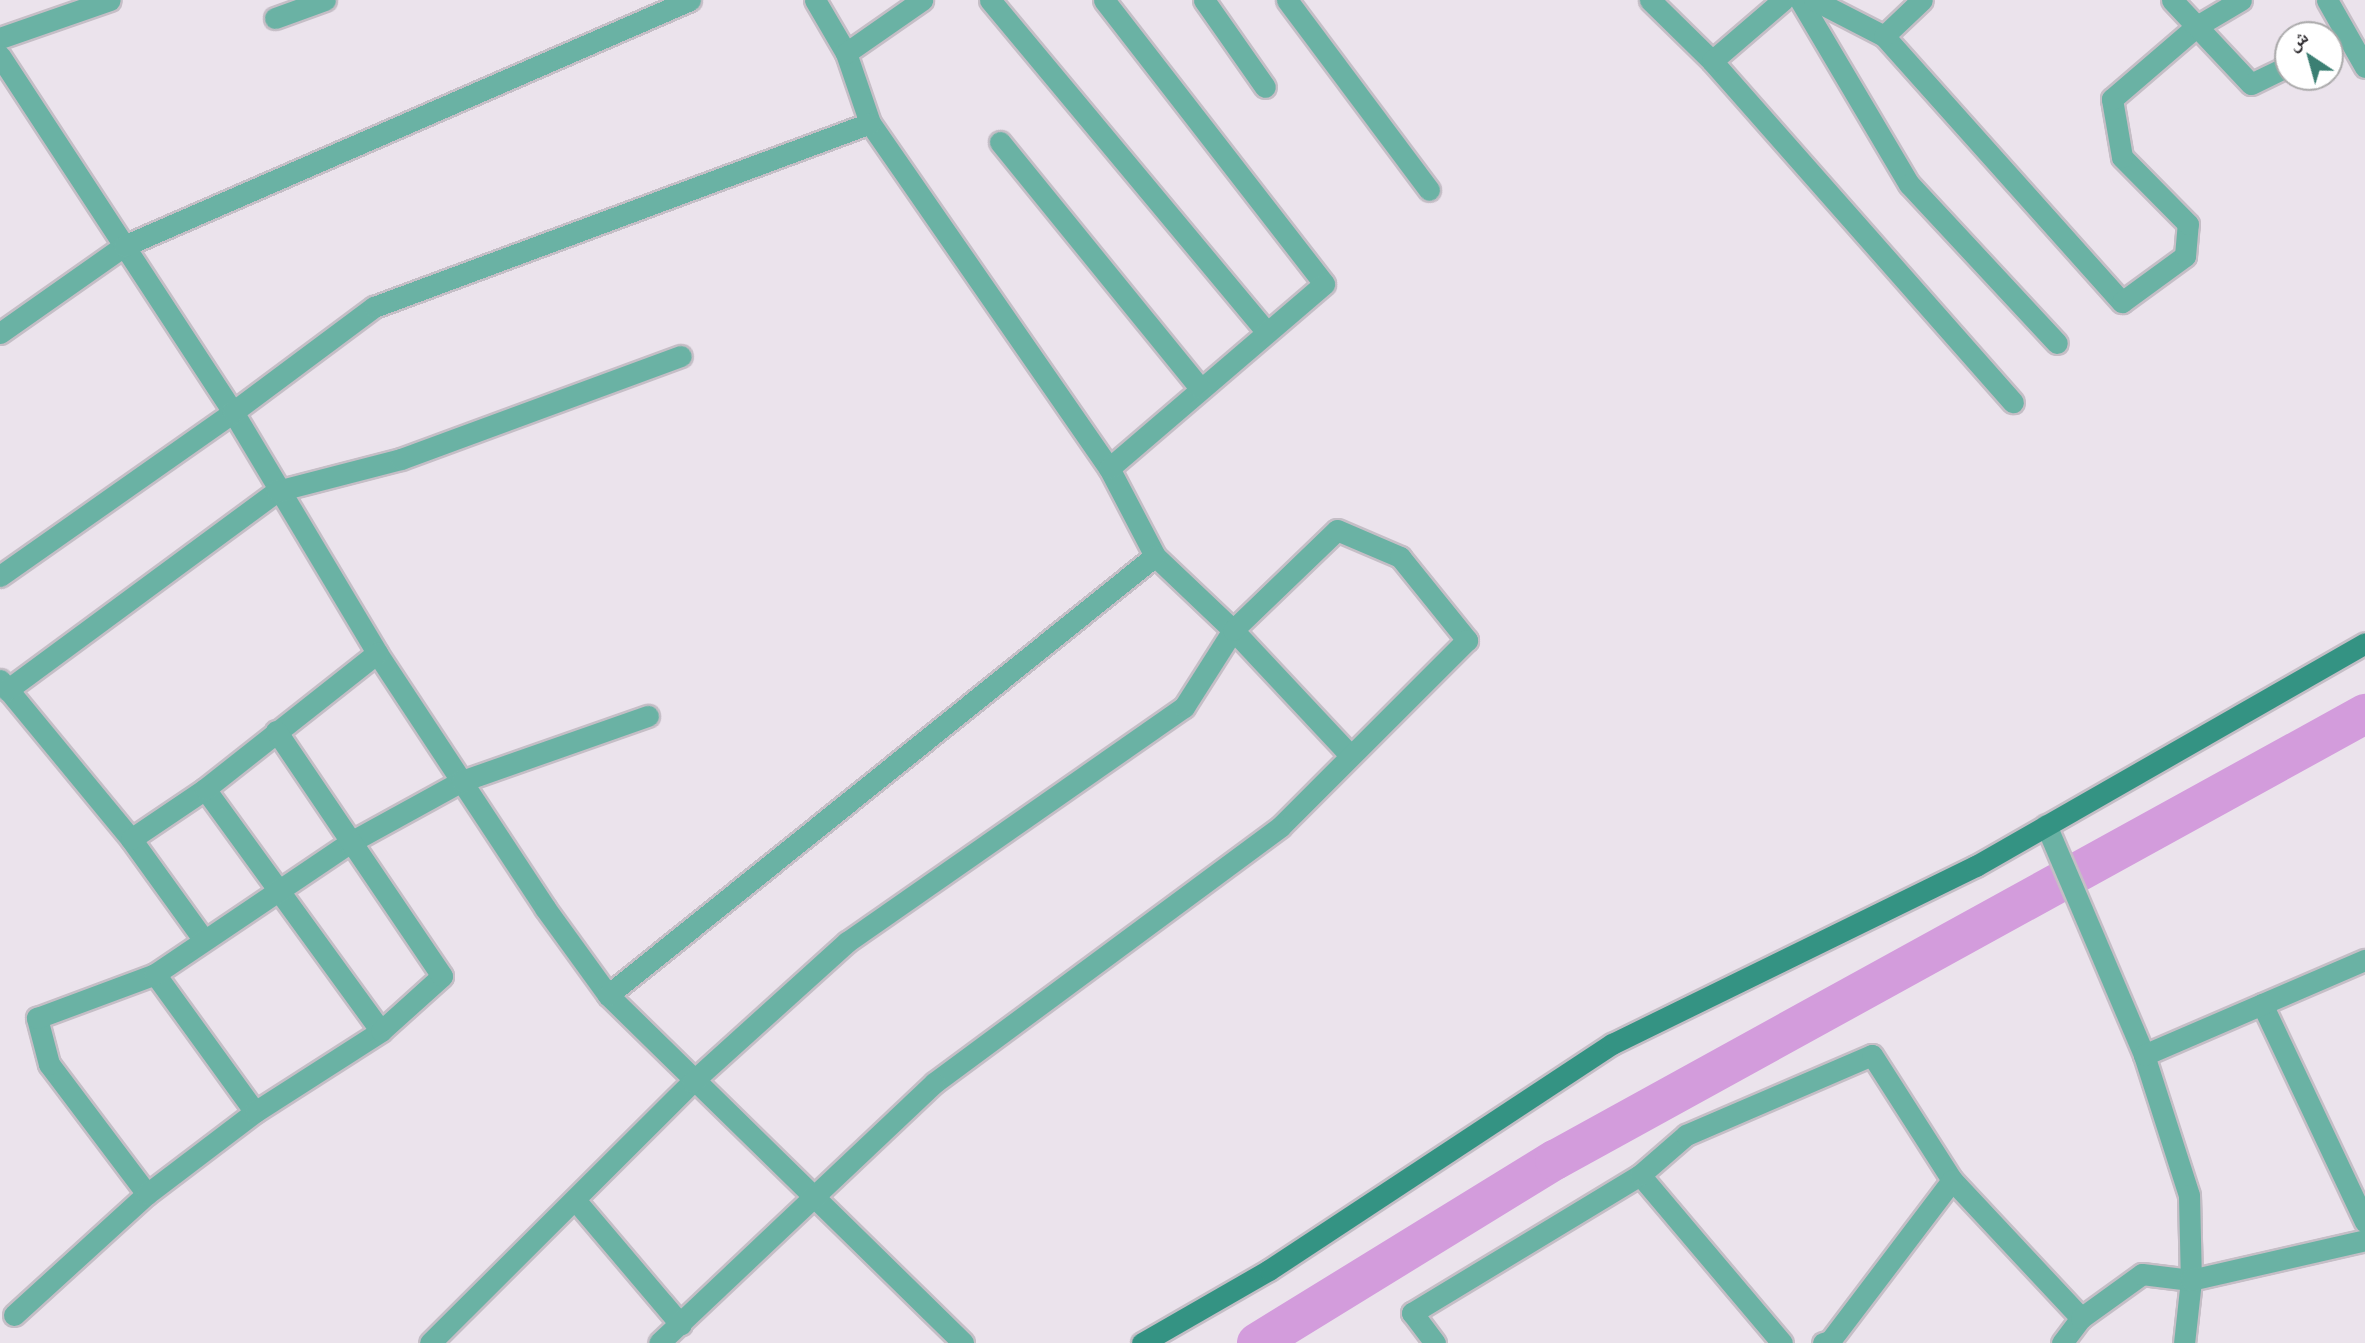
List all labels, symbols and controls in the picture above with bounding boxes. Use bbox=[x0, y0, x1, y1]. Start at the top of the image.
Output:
north arrow bbox=[2274, 21, 2344, 91]
text: ش bbox=[2282, 24, 2313, 56]

